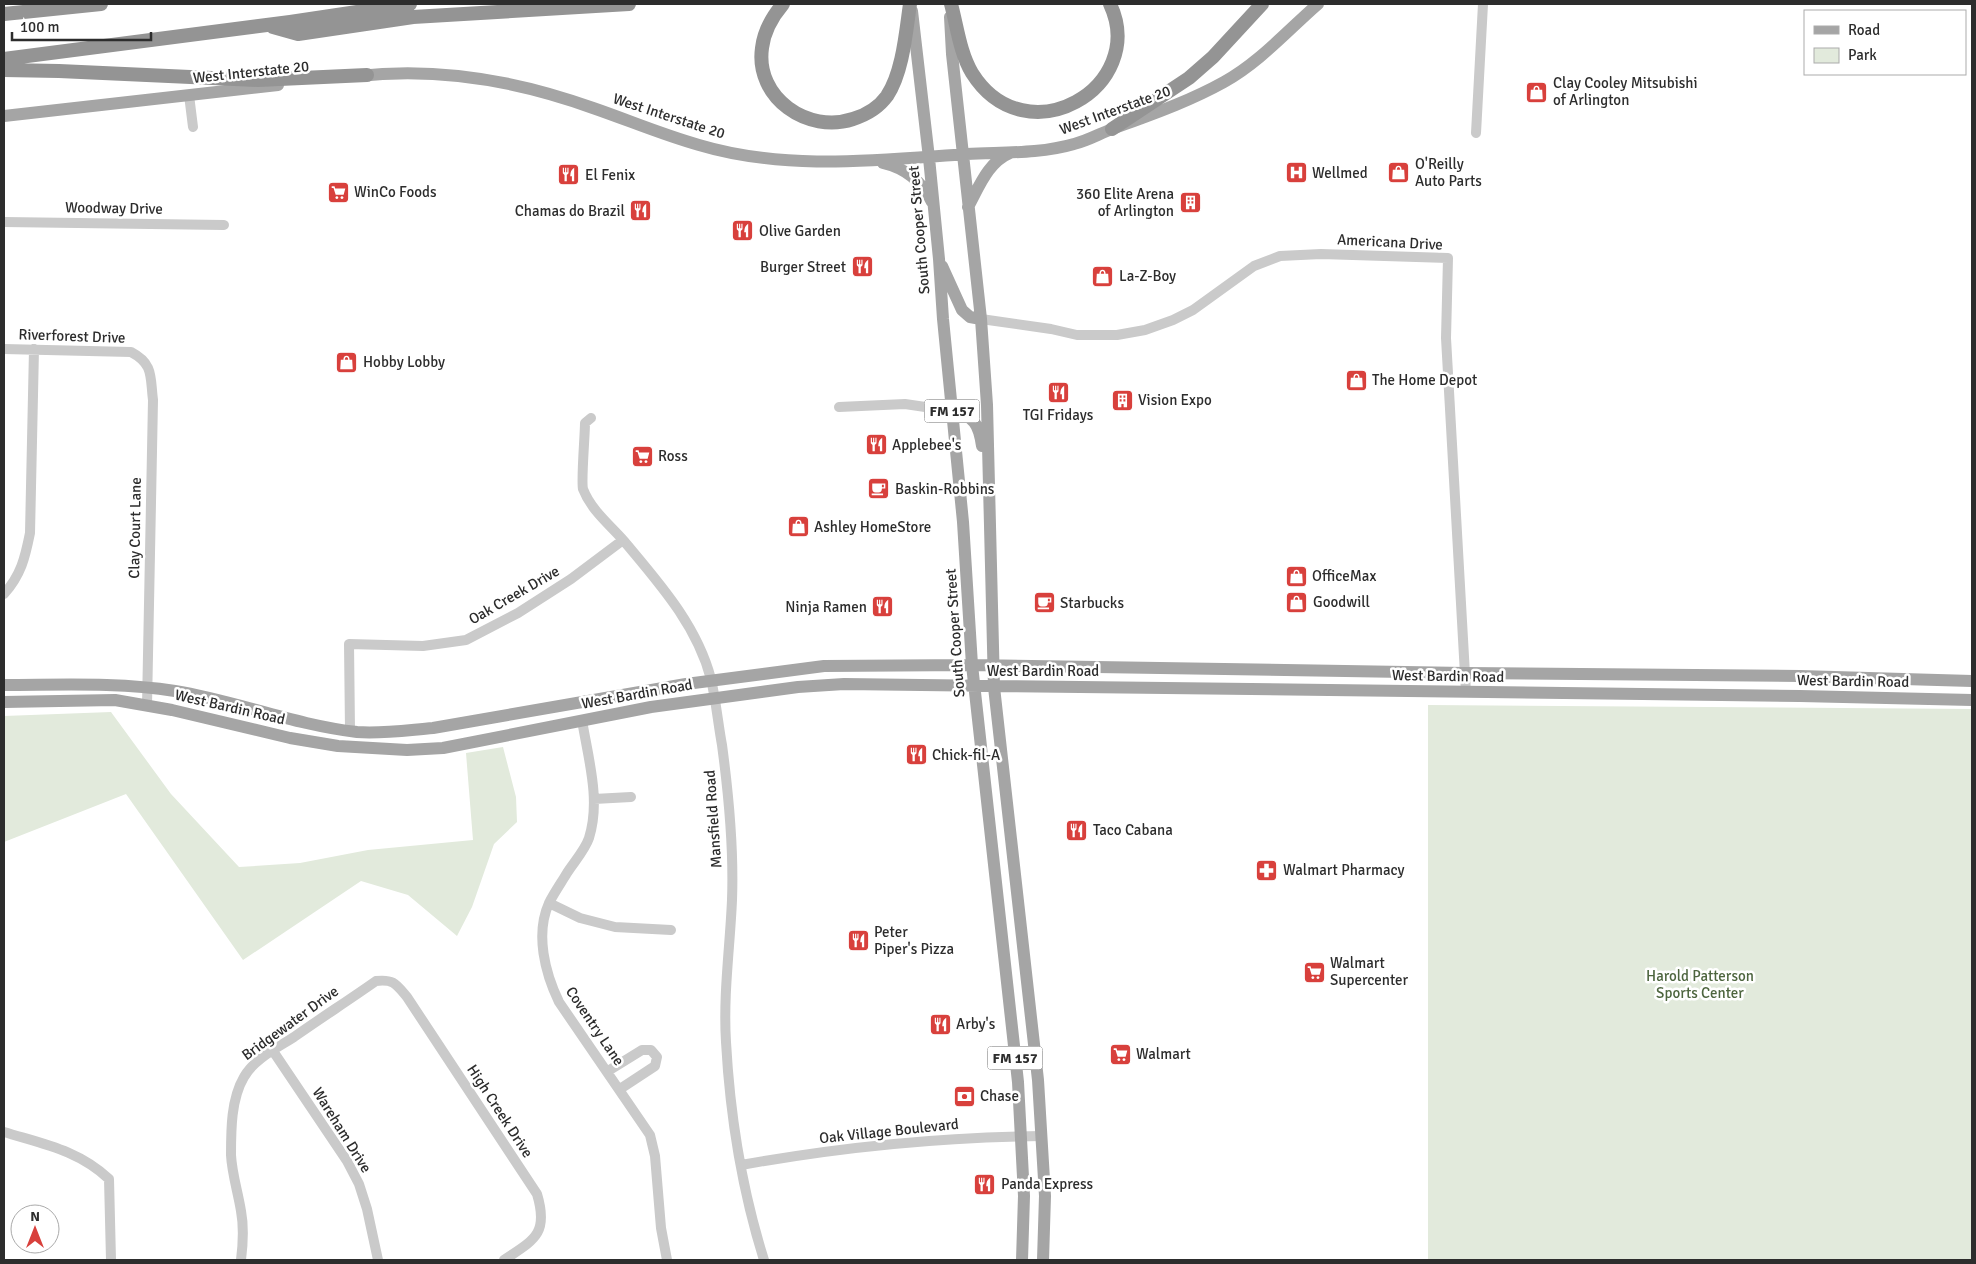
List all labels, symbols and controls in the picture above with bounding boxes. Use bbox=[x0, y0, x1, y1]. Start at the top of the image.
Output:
scale bar bbox=[12, 10, 151, 42]
legend bbox=[1804, 10, 1966, 75]
text: 100 m bbox=[20, 18, 60, 36]
text: Road bbox=[1848, 21, 1880, 39]
text: Park bbox=[1848, 46, 1877, 64]
street label: West Interstate 20 bbox=[192, 57, 310, 87]
place label: Clay Cooley Mitsubishi of Arlington bbox=[1553, 74, 1698, 109]
shop icon: Clay Cooley Mitsubishi of Arlington bbox=[1525, 80, 1549, 104]
street label: West Interstate 20 bbox=[1057, 82, 1173, 138]
street label: West Interstate 20 bbox=[611, 89, 727, 143]
place label: O'Reilly Auto Parts bbox=[1415, 155, 1482, 190]
hospital icon: Wellmed bbox=[1284, 161, 1308, 185]
shop icon: O'Reilly Auto Parts bbox=[1387, 161, 1411, 185]
restaurant icon: El Fenix bbox=[557, 163, 581, 187]
place label: Wellmed bbox=[1312, 164, 1368, 182]
street label: South Cooper Street bbox=[904, 165, 934, 295]
place label: El Fenix bbox=[585, 166, 635, 184]
supermarket icon: WinCo Foods bbox=[326, 180, 350, 204]
place label: WinCo Foods bbox=[354, 183, 437, 201]
place label: 360 Elite Arena of Arlington bbox=[1076, 185, 1174, 220]
building icon: 360 Elite Arena of Arlington bbox=[1178, 191, 1202, 215]
street label: Woodway Drive bbox=[65, 198, 163, 218]
restaurant icon: Chamas do Brazil bbox=[629, 199, 653, 223]
place label: Chamas do Brazil bbox=[515, 202, 625, 220]
restaurant icon: Olive Garden bbox=[731, 219, 755, 243]
place label: Olive Garden bbox=[759, 222, 841, 240]
street label: Americana Drive bbox=[1337, 230, 1443, 254]
restaurant icon: Burger Street bbox=[850, 255, 874, 279]
place label: Burger Street bbox=[760, 258, 846, 276]
shop icon: La-Z-Boy bbox=[1091, 264, 1115, 288]
place label: La-Z-Boy bbox=[1119, 267, 1176, 285]
street label: Riverforest Drive bbox=[18, 325, 126, 347]
shop icon: Hobby Lobby bbox=[335, 350, 359, 374]
place label: Hobby Lobby bbox=[363, 353, 445, 371]
shop icon: The Home Depot bbox=[1344, 368, 1368, 392]
place label: The Home Depot bbox=[1372, 371, 1477, 389]
restaurant icon: TGI Fridays bbox=[1046, 380, 1070, 404]
building icon: Vision Expo bbox=[1110, 388, 1134, 412]
place label: Vision Expo bbox=[1138, 391, 1212, 409]
road number: FM 157 bbox=[924, 400, 980, 422]
place label: TGI Fridays bbox=[1023, 406, 1094, 424]
restaurant icon: Applebee's bbox=[864, 433, 888, 457]
place label: Applebee's bbox=[892, 436, 962, 454]
supermarket icon: Ross bbox=[630, 444, 654, 468]
place label: Ross bbox=[658, 447, 688, 465]
street label: Clay Court Lane bbox=[125, 477, 145, 579]
cafe icon: Baskin-Robbins bbox=[867, 477, 891, 501]
place label: Baskin-Robbins bbox=[895, 480, 995, 498]
shop icon: Ashley HomeStore bbox=[786, 515, 810, 539]
place label: Ashley HomeStore bbox=[814, 518, 931, 536]
street label: Oak Creek Drive bbox=[465, 562, 563, 628]
shop icon: OfficeMax bbox=[1284, 564, 1308, 588]
place label: OfficeMax bbox=[1312, 567, 1376, 585]
street label: South Cooper Street bbox=[942, 568, 968, 698]
shop icon: Goodwill bbox=[1285, 590, 1309, 614]
cafe icon: Starbucks bbox=[1032, 591, 1056, 615]
place label: Goodwill bbox=[1313, 593, 1370, 611]
place label: Starbucks bbox=[1060, 594, 1124, 612]
restaurant icon: Ninja Ramen bbox=[871, 595, 895, 619]
place label: Ninja Ramen bbox=[785, 598, 867, 616]
street label: West Bardin Road bbox=[987, 662, 1099, 680]
street label: West Bardin Road bbox=[1392, 666, 1504, 686]
street label: West Bardin Road bbox=[1797, 671, 1909, 691]
street label: West Bardin Road bbox=[580, 675, 694, 713]
street label: West Bardin Road bbox=[173, 686, 287, 728]
restaurant icon: Chick-fil-A bbox=[904, 743, 928, 767]
place label: Chick-fil-A bbox=[932, 746, 1000, 764]
street label: Mansfield Road bbox=[701, 769, 725, 869]
restaurant icon: Taco Cabana bbox=[1065, 818, 1089, 842]
place label: Taco Cabana bbox=[1093, 821, 1173, 839]
pharmacy icon: Walmart Pharmacy bbox=[1255, 858, 1279, 882]
place label: Walmart Pharmacy bbox=[1283, 861, 1405, 879]
place label: Peter Piper's Pizza bbox=[874, 923, 954, 958]
restaurant icon: Peter Piper's Pizza bbox=[846, 929, 870, 953]
place label: Walmart Supercenter bbox=[1330, 954, 1409, 989]
supermarket icon: Walmart Supercenter bbox=[1302, 960, 1326, 984]
park label: Harold Patterson Sports Center bbox=[1646, 967, 1754, 1002]
street label: Bridgewater Drive bbox=[238, 982, 342, 1064]
street label: Coventry Lane bbox=[562, 983, 628, 1069]
restaurant icon: Arby's bbox=[928, 1012, 952, 1036]
place label: Arby's bbox=[956, 1015, 996, 1033]
supermarket icon: Walmart bbox=[1108, 1042, 1132, 1066]
place label: Walmart bbox=[1136, 1045, 1191, 1063]
road number: FM 157 bbox=[988, 1046, 1042, 1070]
street label: High Creek Drive bbox=[463, 1061, 537, 1161]
street label: Wareham Drive bbox=[309, 1084, 375, 1176]
bank icon: Chase bbox=[952, 1084, 976, 1108]
place label: Chase bbox=[980, 1087, 1019, 1105]
street label: Oak Village Boulevard bbox=[818, 1115, 960, 1147]
restaurant icon: Panda Express bbox=[973, 1172, 997, 1196]
place label: Panda Express bbox=[1001, 1175, 1093, 1193]
north arrow bbox=[10, 1204, 60, 1254]
text: N bbox=[30, 1208, 40, 1225]

